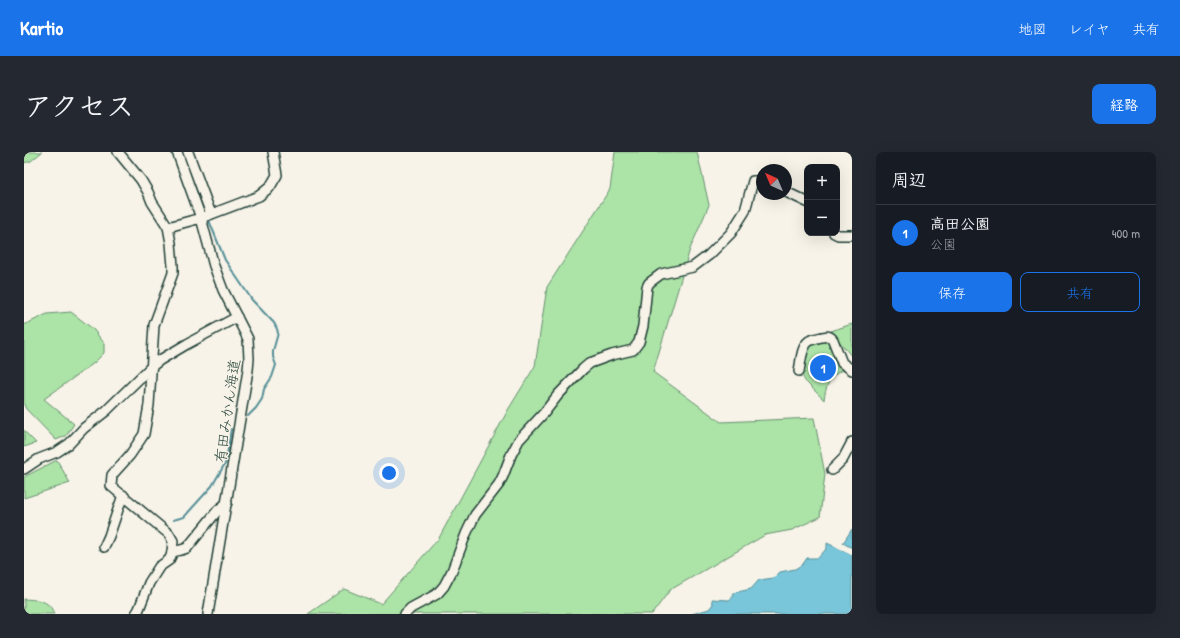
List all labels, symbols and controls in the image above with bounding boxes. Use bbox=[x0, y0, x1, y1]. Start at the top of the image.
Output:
text: Kartio bbox=[20, 15, 63, 41]
text: 地図 bbox=[1019, 19, 1047, 38]
text: レイヤ bbox=[1069, 19, 1110, 38]
text: 共有 bbox=[1132, 19, 1160, 38]
button: 経路 bbox=[1092, 84, 1156, 124]
text: アクセス bbox=[24, 87, 134, 125]
north arrow bbox=[756, 164, 792, 200]
map controls bbox=[804, 164, 840, 236]
button: + bbox=[804, 164, 840, 200]
text: 周辺 bbox=[892, 168, 926, 191]
button: − bbox=[804, 200, 840, 236]
text: 高田公園 bbox=[930, 213, 990, 234]
text: 1 bbox=[903, 224, 907, 242]
text: 400 m bbox=[1112, 224, 1140, 242]
text: 公園 bbox=[930, 235, 956, 253]
button: 保存 bbox=[892, 272, 1012, 312]
button: 共有 bbox=[1020, 272, 1140, 312]
pin: 1 bbox=[810, 353, 836, 383]
street label: 有田みかん海道 bbox=[209, 358, 245, 464]
your location bbox=[379, 463, 399, 483]

